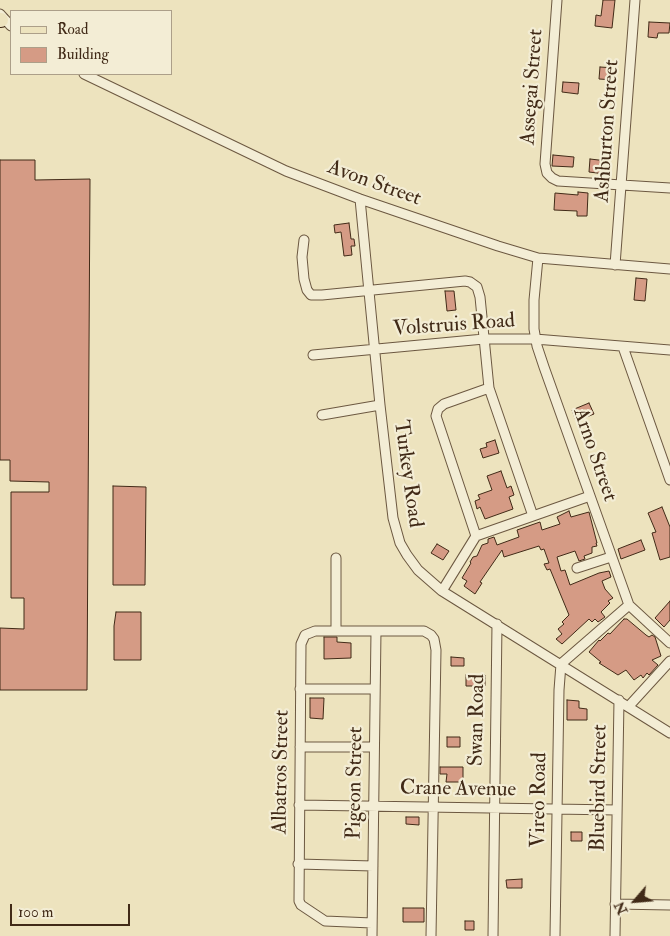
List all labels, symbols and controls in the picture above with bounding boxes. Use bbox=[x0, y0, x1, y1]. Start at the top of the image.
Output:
legend bbox=[10, 10, 172, 75]
text: Road bbox=[57, 20, 88, 39]
street label: Assegai Street bbox=[516, 28, 550, 146]
text: Building bbox=[57, 45, 109, 64]
street label: Ashburton Street bbox=[590, 59, 626, 203]
street label: Avon Street bbox=[324, 155, 424, 213]
street label: Volstruis Road bbox=[392, 309, 516, 343]
street label: Arno Street bbox=[566, 405, 622, 505]
street label: Turkey Road bbox=[387, 419, 427, 529]
street label: Swan Road bbox=[465, 674, 491, 766]
street label: Albatros Street bbox=[268, 710, 296, 834]
street label: Bluebird Street bbox=[586, 724, 614, 852]
street label: Pigeon Street bbox=[342, 726, 370, 840]
street label: Vireo Road bbox=[527, 752, 553, 848]
street label: Crane Avenue bbox=[400, 776, 516, 804]
north arrow bbox=[610, 876, 660, 926]
scale bar bbox=[12, 894, 132, 926]
text: N bbox=[611, 899, 632, 917]
text: 100 m bbox=[18, 903, 53, 922]

